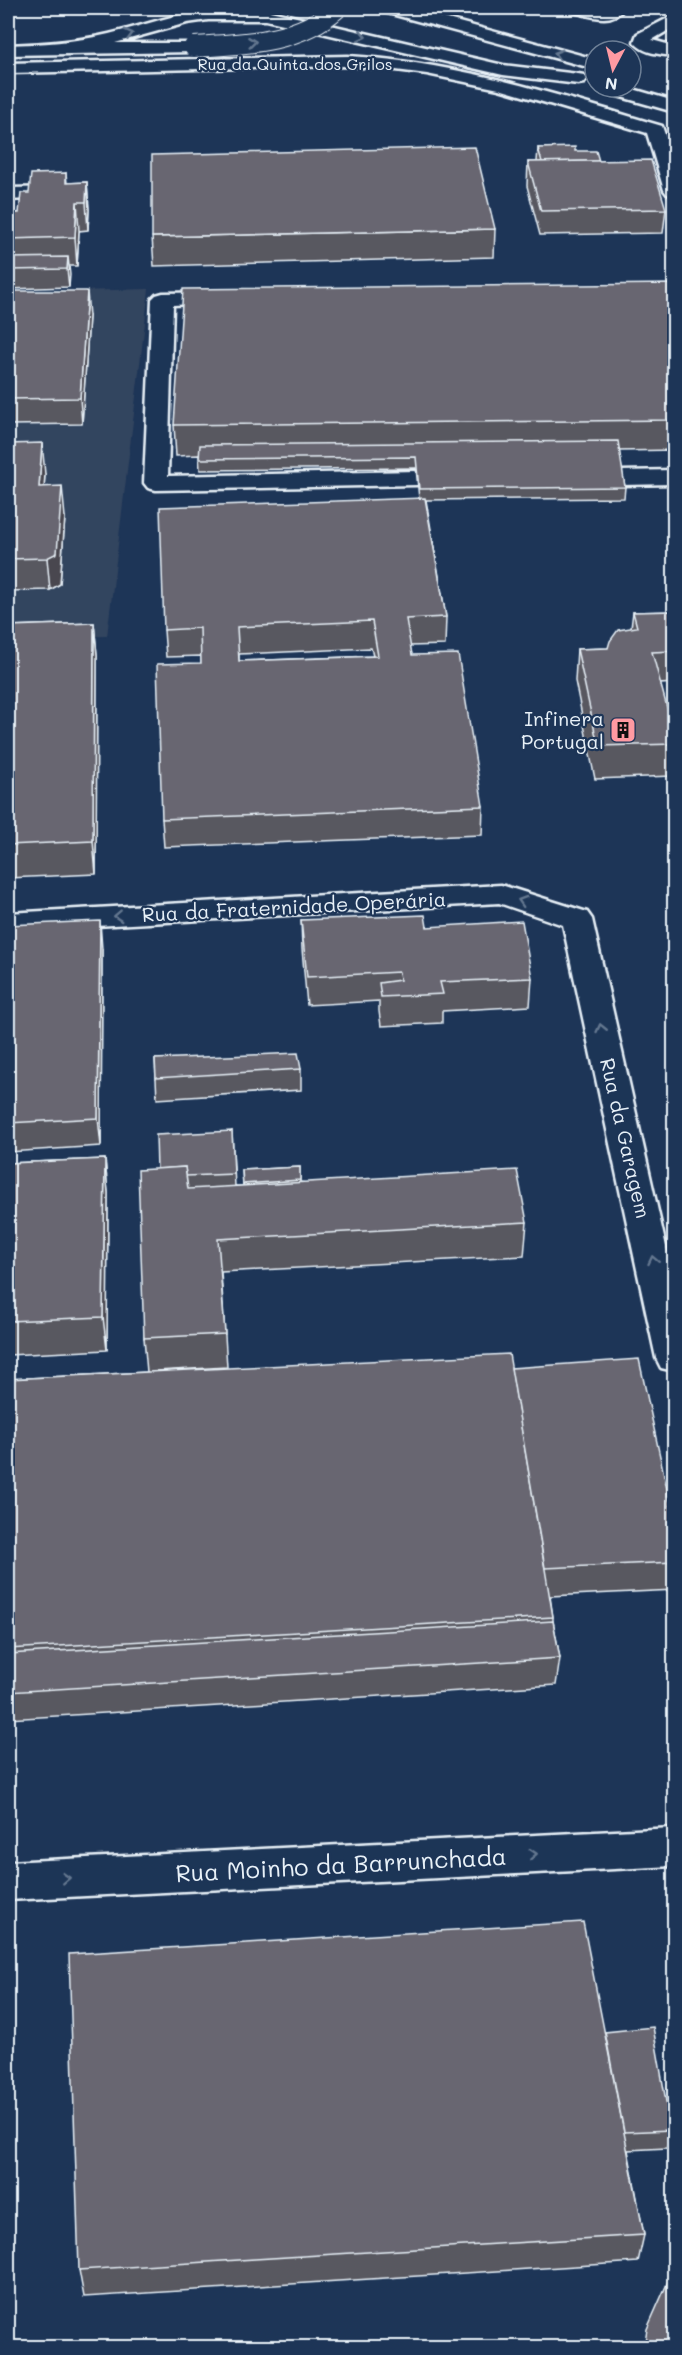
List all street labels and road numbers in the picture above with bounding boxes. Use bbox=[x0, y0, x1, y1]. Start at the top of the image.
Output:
street label: Rua da Quinta dos Grilos bbox=[197, 53, 393, 74]
street label: Rua da Fraternidade Operária bbox=[141, 885, 447, 927]
street label: Rua da Garagem bbox=[595, 1055, 657, 1221]
street label: Rua Moinho da Barrunchada bbox=[175, 1840, 507, 1888]

